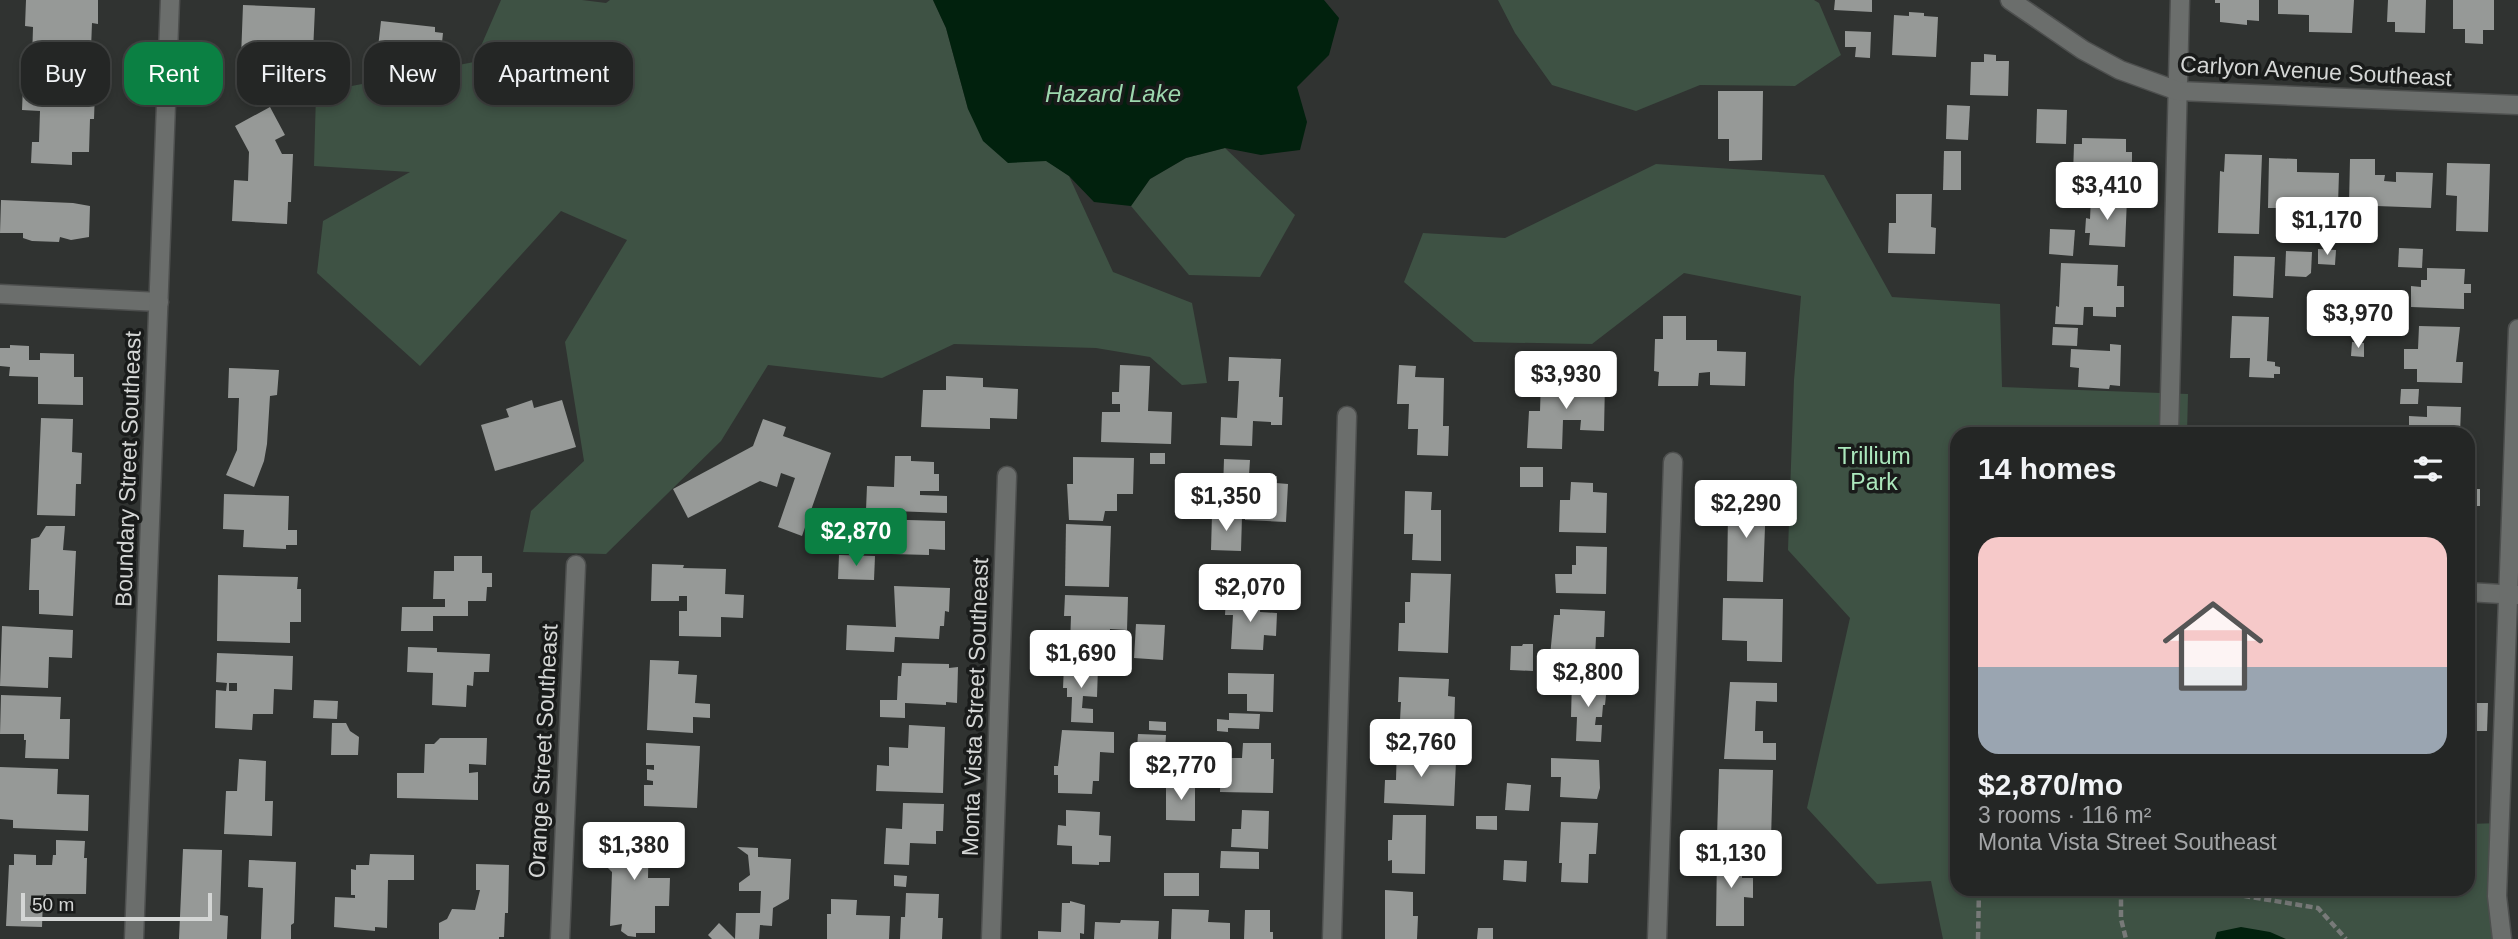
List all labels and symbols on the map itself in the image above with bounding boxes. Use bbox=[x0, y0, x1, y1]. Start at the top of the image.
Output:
street label: Carlyon Avenue Southeast bbox=[2180, 51, 2453, 91]
water label: Hazard Lake bbox=[1045, 80, 1181, 107]
pin: $3,410 bbox=[2050, 162, 2164, 222]
pin: $1,170 bbox=[2270, 198, 2384, 257]
pin: $3,970 bbox=[2301, 290, 2415, 350]
street label: Boundary Street Southeast bbox=[110, 330, 146, 607]
pin: $3,930 bbox=[1509, 352, 1623, 411]
park label: Trillium Park bbox=[1837, 443, 1911, 495]
pin: $1,350 bbox=[1169, 474, 1283, 533]
pin: $2,290 bbox=[1689, 480, 1803, 540]
pin: $2,870 bbox=[799, 508, 913, 568]
street label: Monta Vista Street Southeast bbox=[957, 557, 993, 857]
pin: $2,070 bbox=[1193, 564, 1307, 624]
street label: Orange Street Southeast bbox=[523, 623, 563, 879]
pin: $1,690 bbox=[1024, 630, 1138, 690]
pin: $2,800 bbox=[1531, 650, 1645, 709]
pin: $2,760 bbox=[1364, 720, 1478, 779]
pin: $2,770 bbox=[1124, 742, 1238, 802]
pin: $1,380 bbox=[577, 822, 691, 882]
pin: $1,130 bbox=[1674, 830, 1788, 890]
scale bar bbox=[21, 890, 212, 922]

